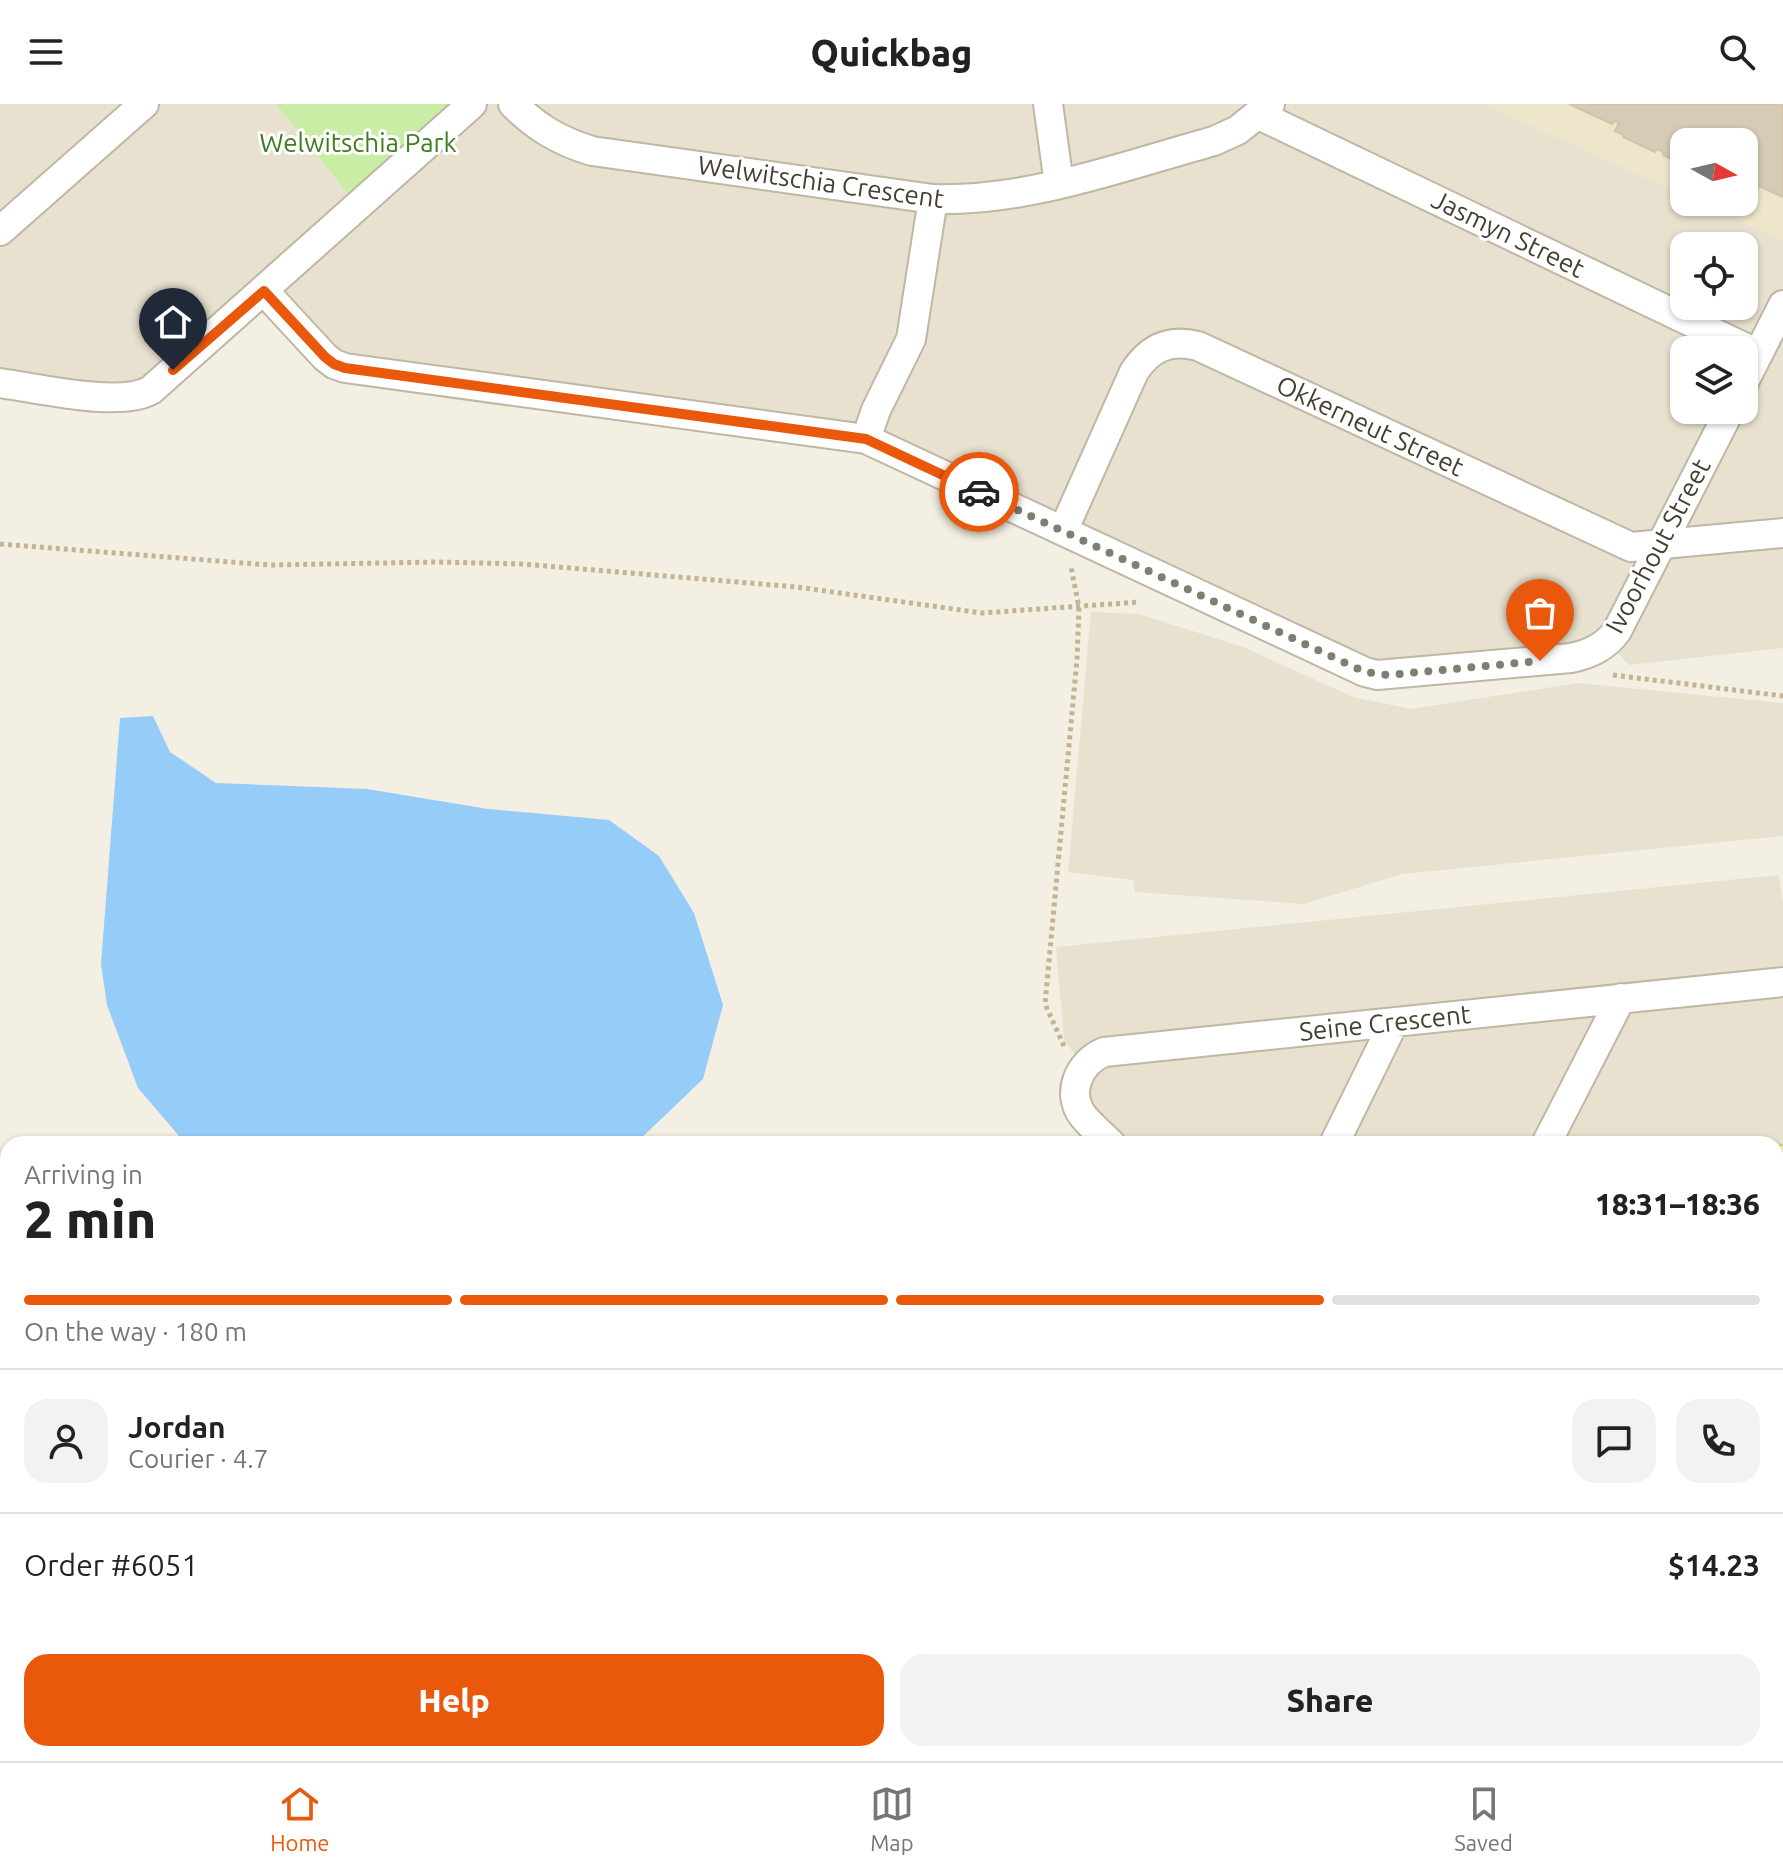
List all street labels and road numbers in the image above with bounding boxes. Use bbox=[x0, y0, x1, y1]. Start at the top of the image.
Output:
street label: Welwitschia Crescent bbox=[696, 150, 946, 213]
street label: Jasmyn Street bbox=[1427, 184, 1589, 283]
street label: Okkerneut Street bbox=[1272, 370, 1468, 482]
street label: Ivoorhout Street bbox=[1599, 454, 1716, 638]
street label: Seine Crescent bbox=[1298, 999, 1472, 1046]

